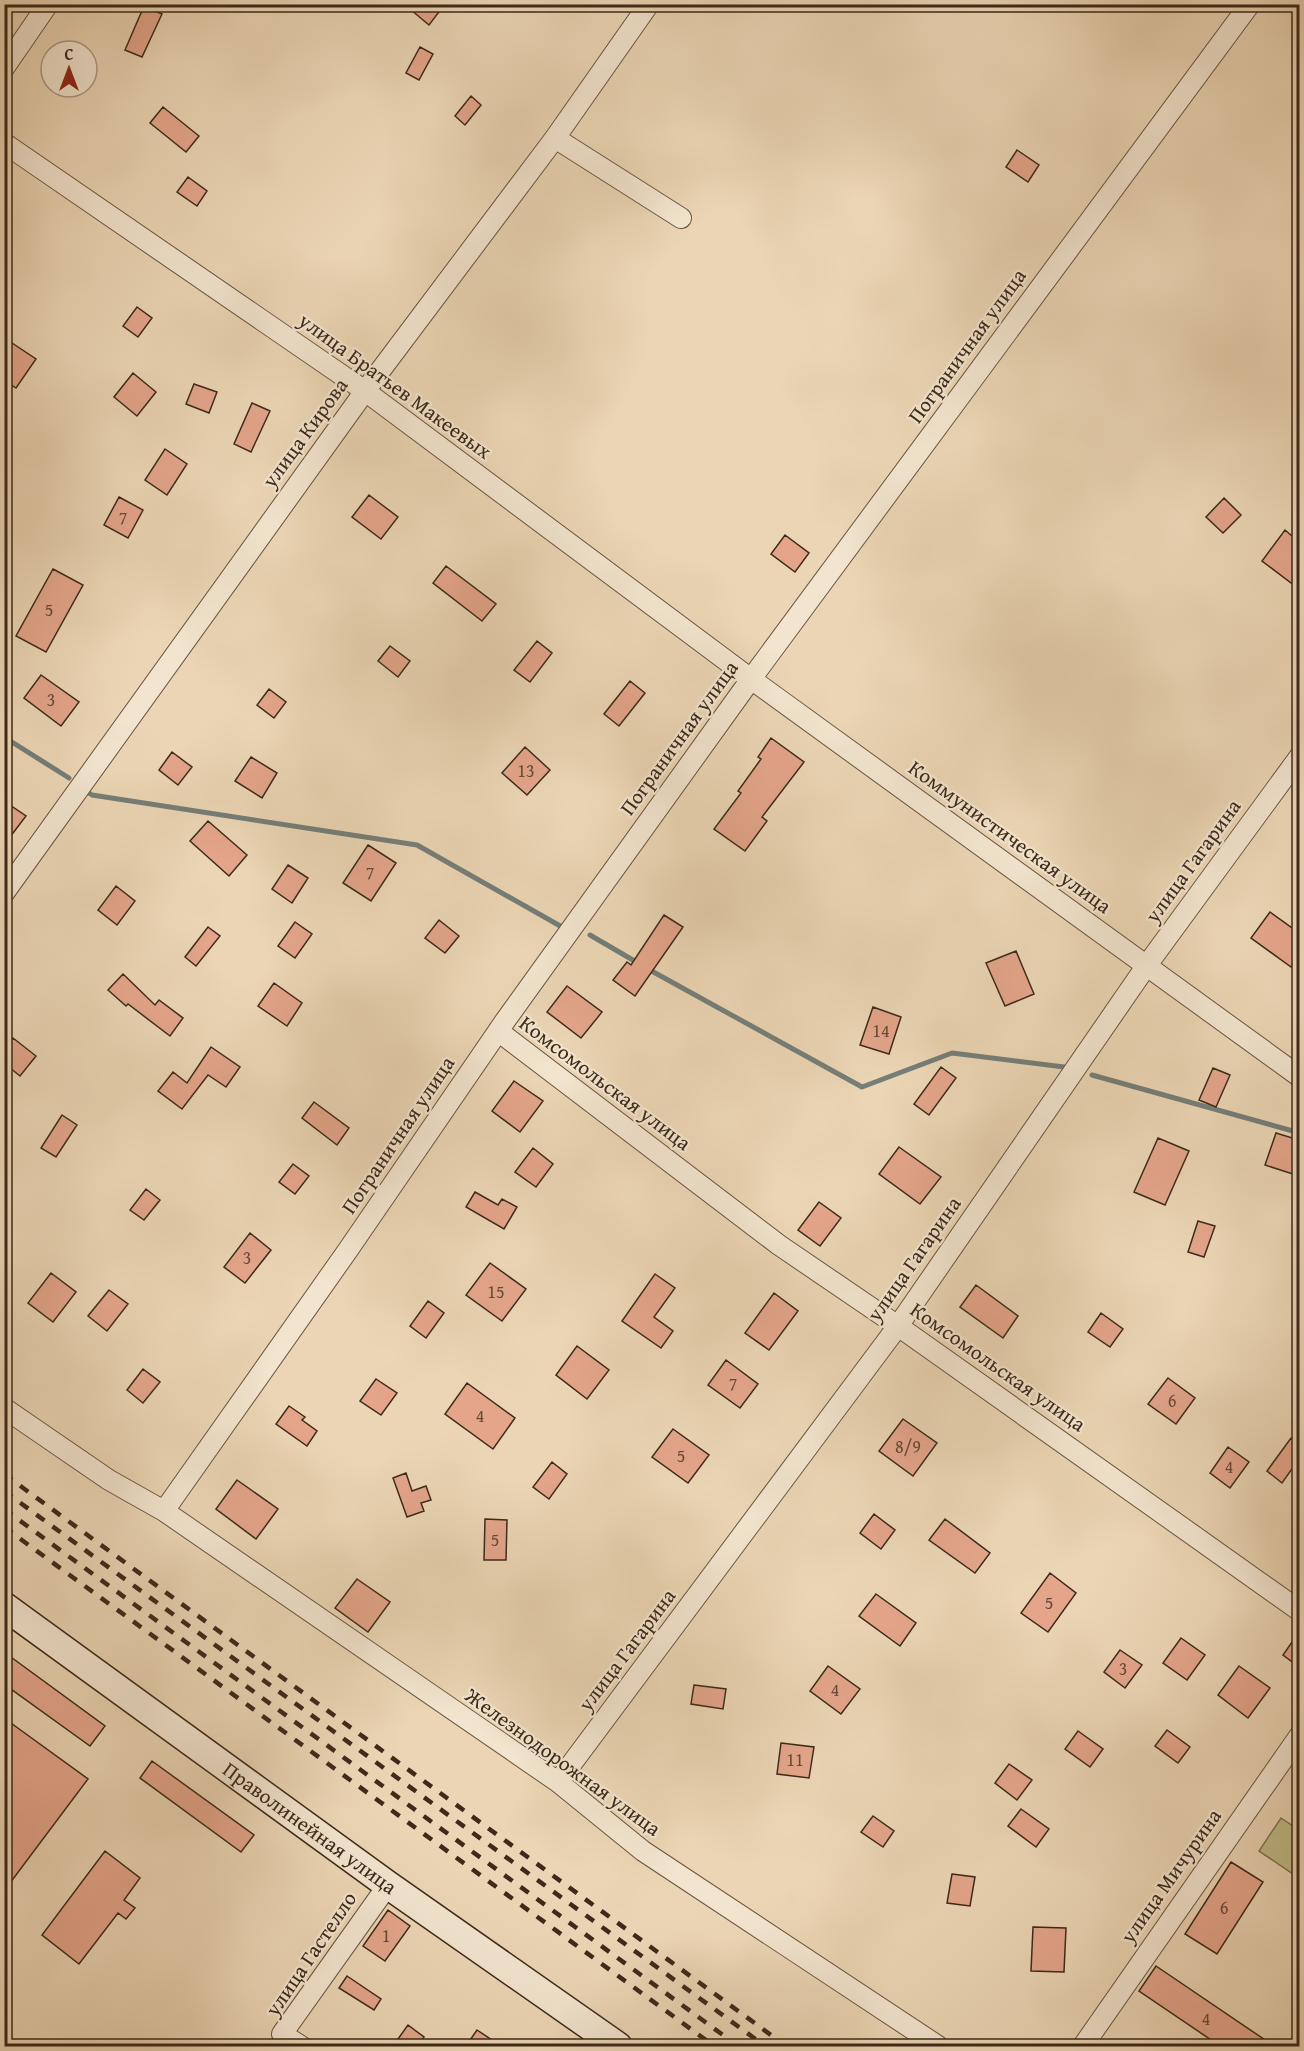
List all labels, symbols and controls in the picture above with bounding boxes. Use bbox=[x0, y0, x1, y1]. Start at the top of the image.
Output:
north arrow bbox=[39, 39, 99, 99]
text: С bbox=[64, 42, 74, 66]
street label: Пограничная улица bbox=[900, 262, 1033, 429]
street label: улица Братьев Макеевых bbox=[291, 304, 499, 467]
street label: улица Кирова bbox=[254, 371, 355, 495]
house number: 7 bbox=[119, 504, 127, 531]
house number: 5 bbox=[45, 596, 53, 623]
street label: Пограничная улица bbox=[612, 654, 745, 821]
house number: 3 bbox=[47, 686, 55, 713]
street label: Коммунистическая улица bbox=[902, 752, 1118, 921]
house number: 13 bbox=[517, 757, 535, 784]
street label: улица Гагарина bbox=[1136, 792, 1248, 930]
house number: 7 bbox=[366, 859, 374, 886]
street label: Комсомольская улица bbox=[513, 1008, 698, 1158]
house number: 14 bbox=[872, 1017, 890, 1044]
street label: Пограничная улица bbox=[333, 1050, 462, 1220]
street label: улица Гагарина bbox=[858, 1190, 968, 1328]
house number: 3 bbox=[243, 1244, 251, 1271]
house number: 15 bbox=[487, 1278, 505, 1305]
street label: Комсомольская улица bbox=[904, 1294, 1092, 1439]
house number: 7 bbox=[729, 1370, 737, 1397]
house number: 6 bbox=[1168, 1387, 1176, 1414]
house number: 4 bbox=[476, 1402, 484, 1429]
house number: 8/9 bbox=[895, 1433, 921, 1460]
house number: 5 bbox=[677, 1442, 685, 1469]
house number: 4 bbox=[1225, 1453, 1233, 1480]
house number: 5 bbox=[491, 1526, 499, 1553]
street label: улица Гагарина bbox=[570, 1582, 683, 1718]
house number: 5 bbox=[1045, 1589, 1053, 1616]
house number: 3 bbox=[1119, 1655, 1127, 1682]
house number: 4 bbox=[831, 1676, 839, 1703]
street label: Железнодорожная улица bbox=[458, 1679, 668, 1843]
house number: 11 bbox=[786, 1746, 804, 1773]
street label: Праволинейная улица bbox=[217, 1754, 403, 1902]
street label: улица Мичурина bbox=[1112, 1802, 1229, 1950]
street label: улица Гастелло bbox=[257, 1885, 364, 2023]
house number: 6 bbox=[1220, 1894, 1228, 1921]
house number: 1 bbox=[382, 1922, 390, 1949]
house number: 4 bbox=[1202, 2005, 1210, 2032]

